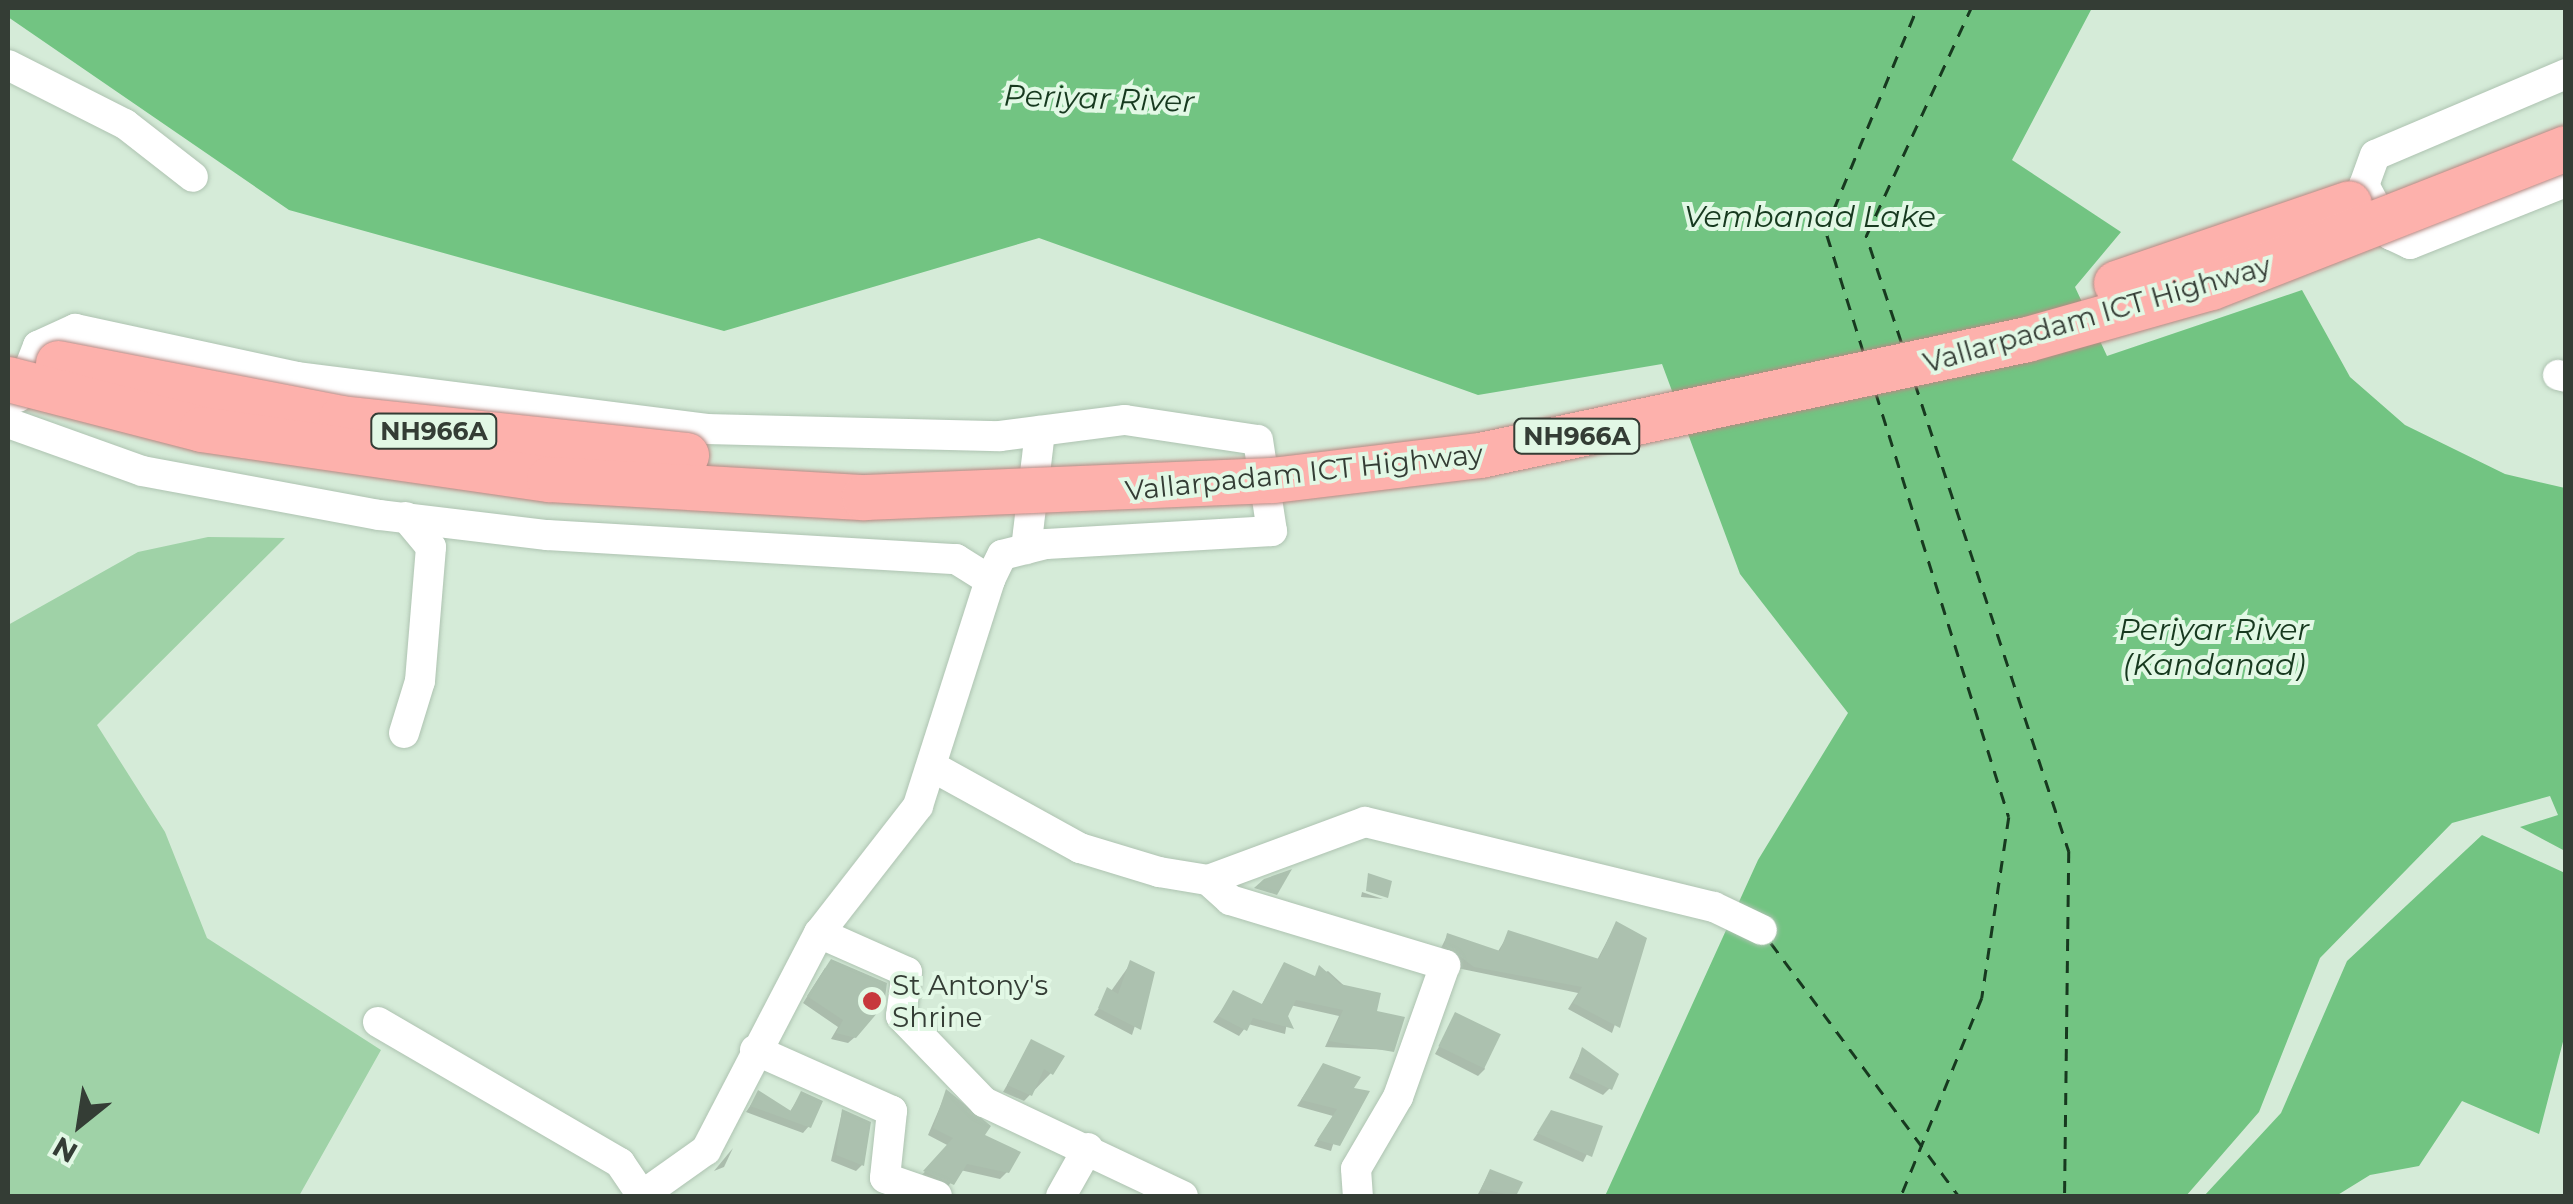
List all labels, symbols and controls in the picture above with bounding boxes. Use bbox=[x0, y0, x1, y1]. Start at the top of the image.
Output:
water label: Periyar River bbox=[1003, 78, 1195, 120]
water label: Vembanad Lake bbox=[1684, 199, 1936, 235]
street label: Vallarpadam ICT Highway bbox=[1919, 248, 2275, 380]
road number: NH966A bbox=[369, 411, 499, 451]
road number: NH966A bbox=[1512, 416, 1642, 456]
street label: Vallarpadam ICT Highway bbox=[1123, 436, 1485, 508]
water label: Periyar River (Kandanad) bbox=[2119, 612, 2309, 682]
place label: St Antony's Shrine bbox=[892, 968, 1048, 1034]
marker: St Antony's Shrine bbox=[861, 990, 883, 1012]
north arrow bbox=[30, 1074, 130, 1174]
text: N bbox=[47, 1130, 83, 1170]

